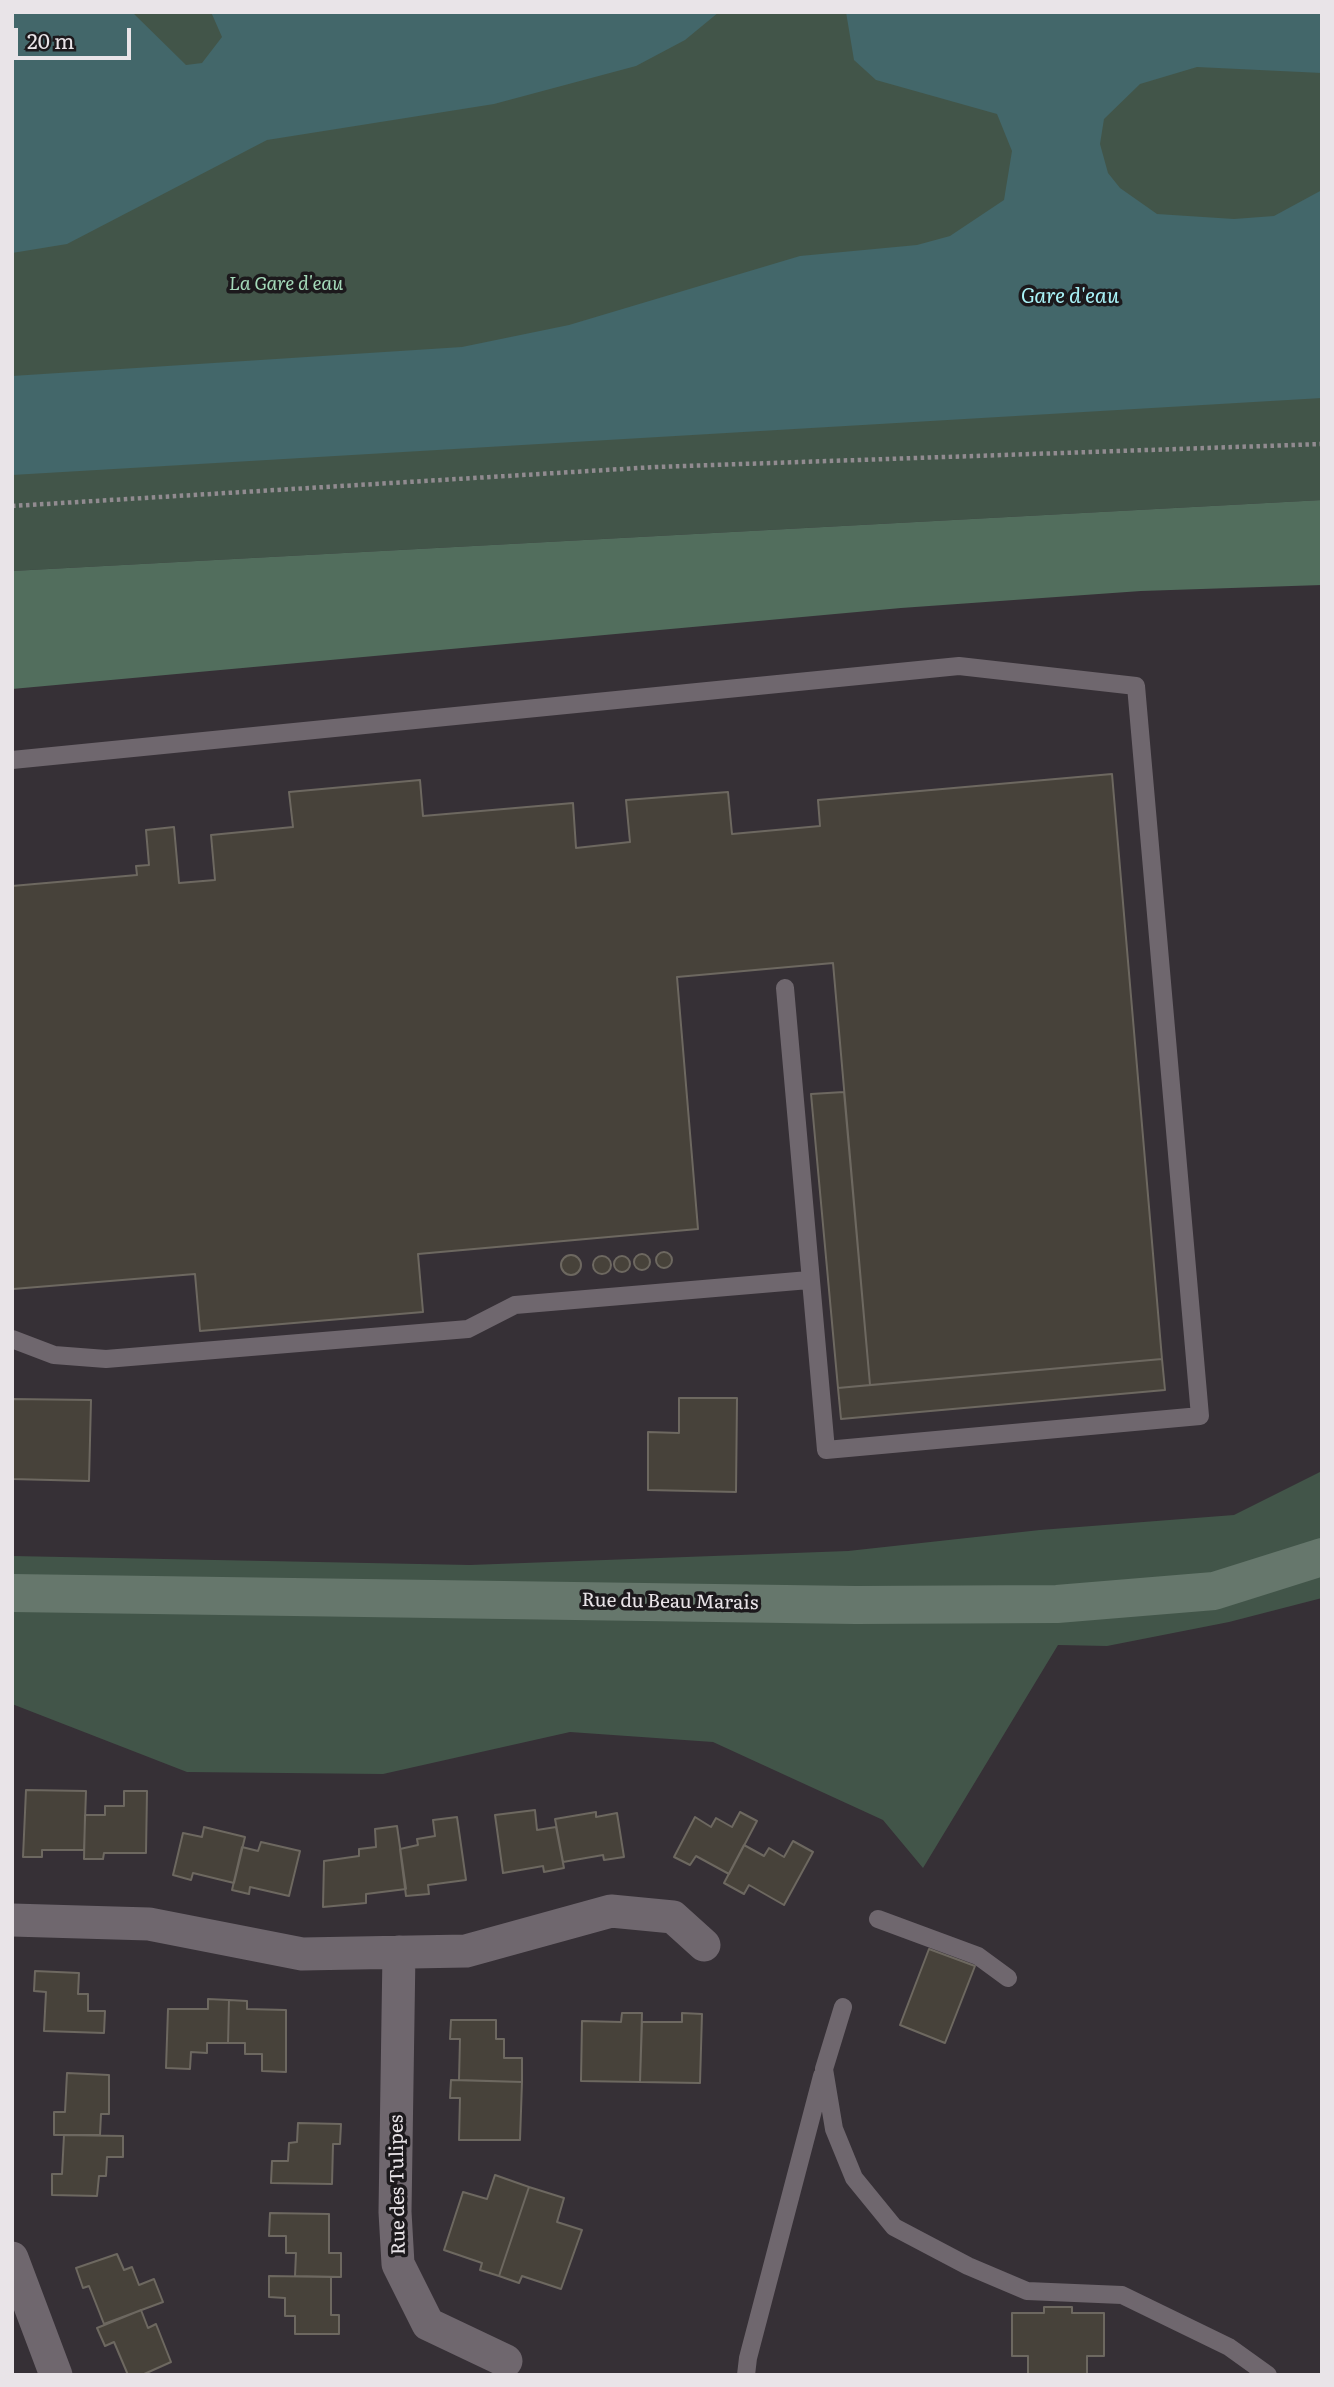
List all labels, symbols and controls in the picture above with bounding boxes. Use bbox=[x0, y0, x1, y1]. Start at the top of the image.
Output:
scale bar bbox=[18, 14, 135, 58]
text: 20 m bbox=[27, 24, 74, 55]
park label: La Gare d'eau bbox=[229, 273, 343, 295]
water label: Gare d'eau bbox=[1021, 284, 1119, 310]
street label: Rue du Beau Marais bbox=[581, 1589, 759, 1615]
street label: Rue des Tulipes bbox=[385, 2115, 411, 2255]

